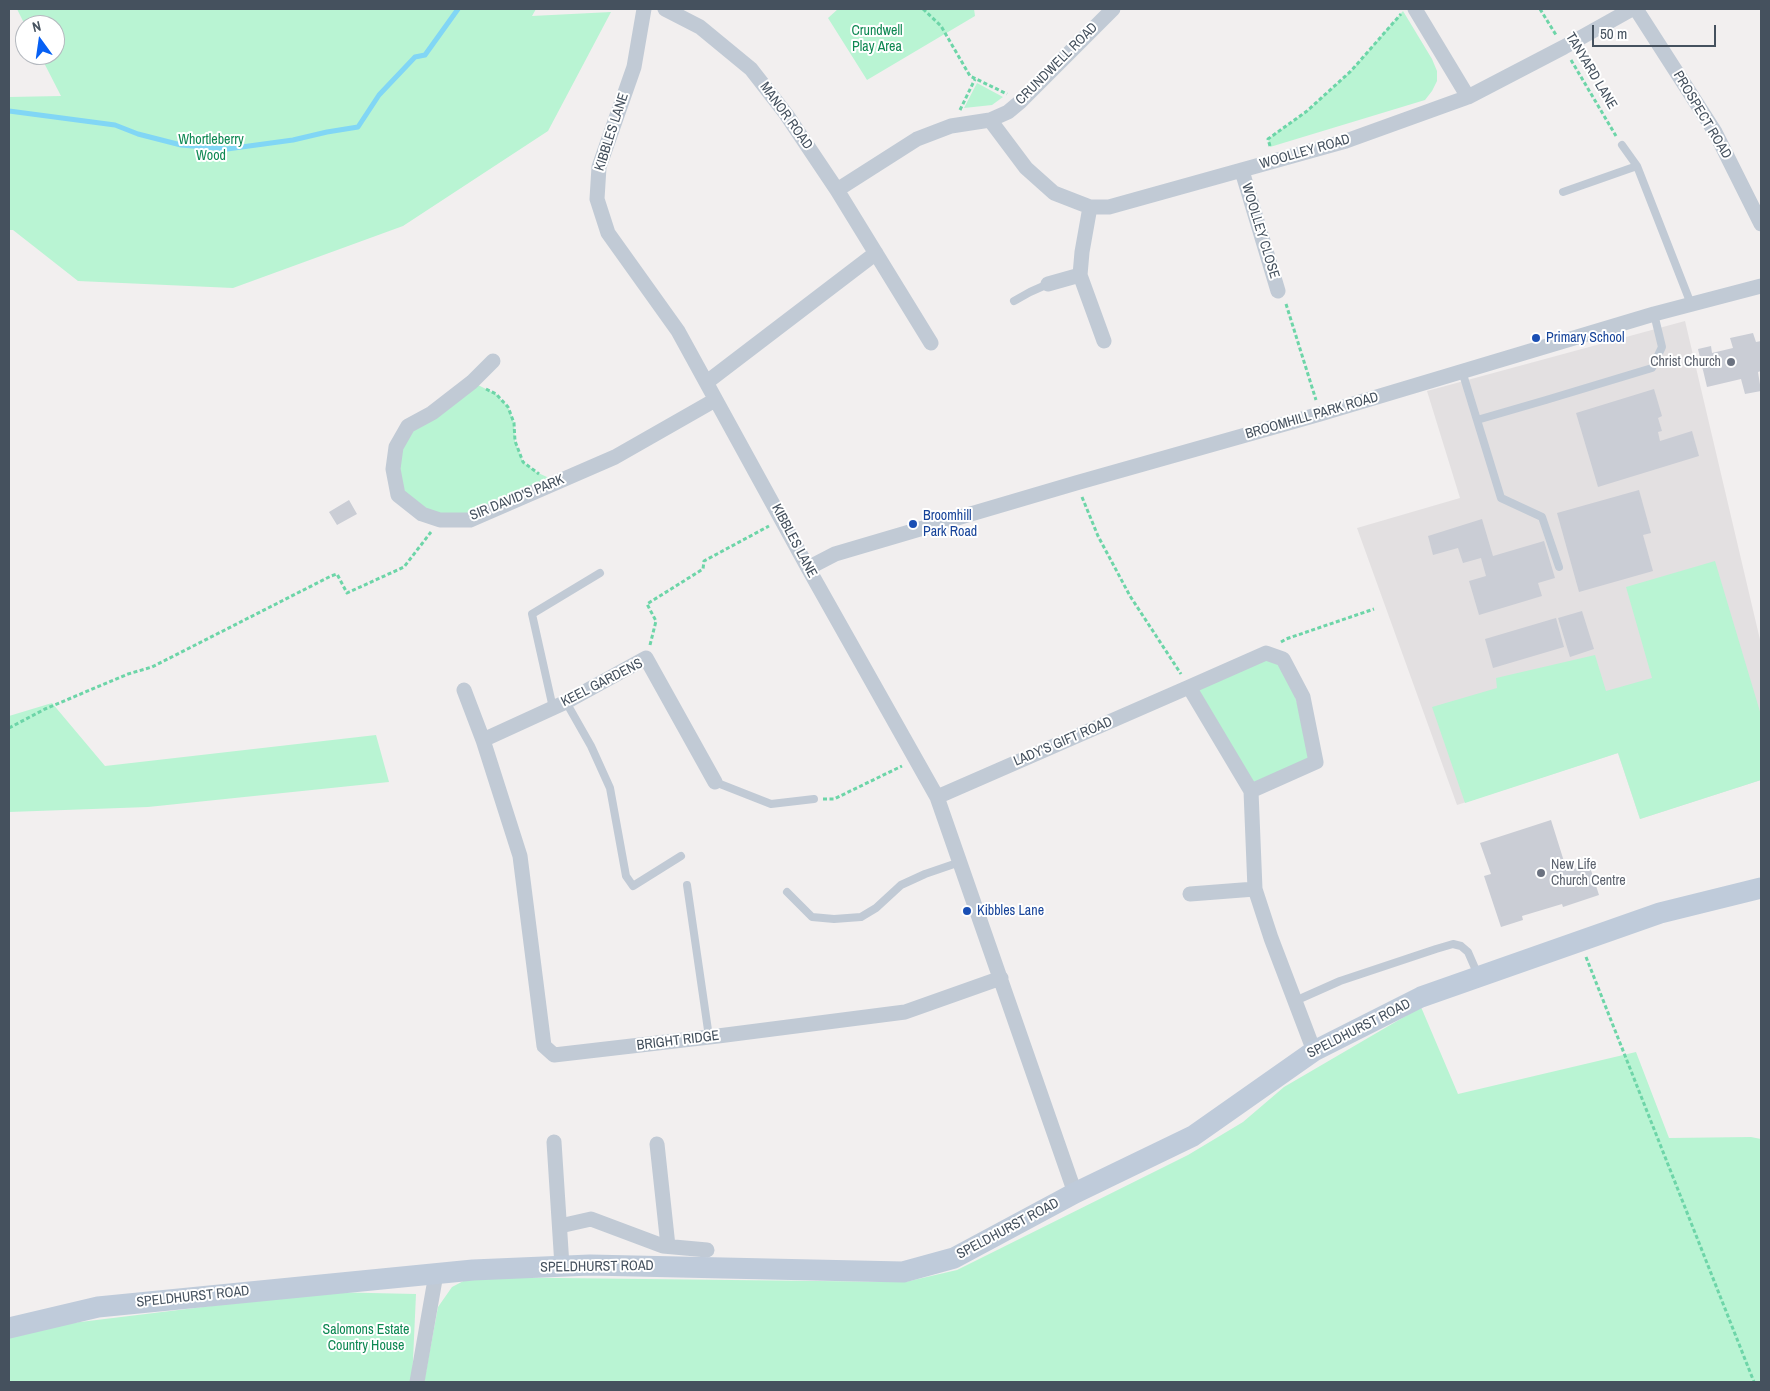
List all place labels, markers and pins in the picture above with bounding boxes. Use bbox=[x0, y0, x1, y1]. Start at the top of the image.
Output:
place label: Primary School bbox=[1546, 330, 1624, 346]
marker: Primary School bbox=[1530, 332, 1542, 344]
place label: Christ Church bbox=[1650, 354, 1721, 370]
marker: Christ Church bbox=[1725, 356, 1737, 368]
place label: Broomhill Park Road bbox=[923, 508, 977, 540]
marker: Broomhill Park Road bbox=[907, 518, 919, 530]
place label: New Life Church Centre bbox=[1551, 857, 1626, 890]
marker: New Life Church Centre bbox=[1535, 867, 1547, 879]
place label: Kibbles Lane bbox=[977, 903, 1044, 919]
marker: Kibbles Lane bbox=[961, 905, 973, 917]

